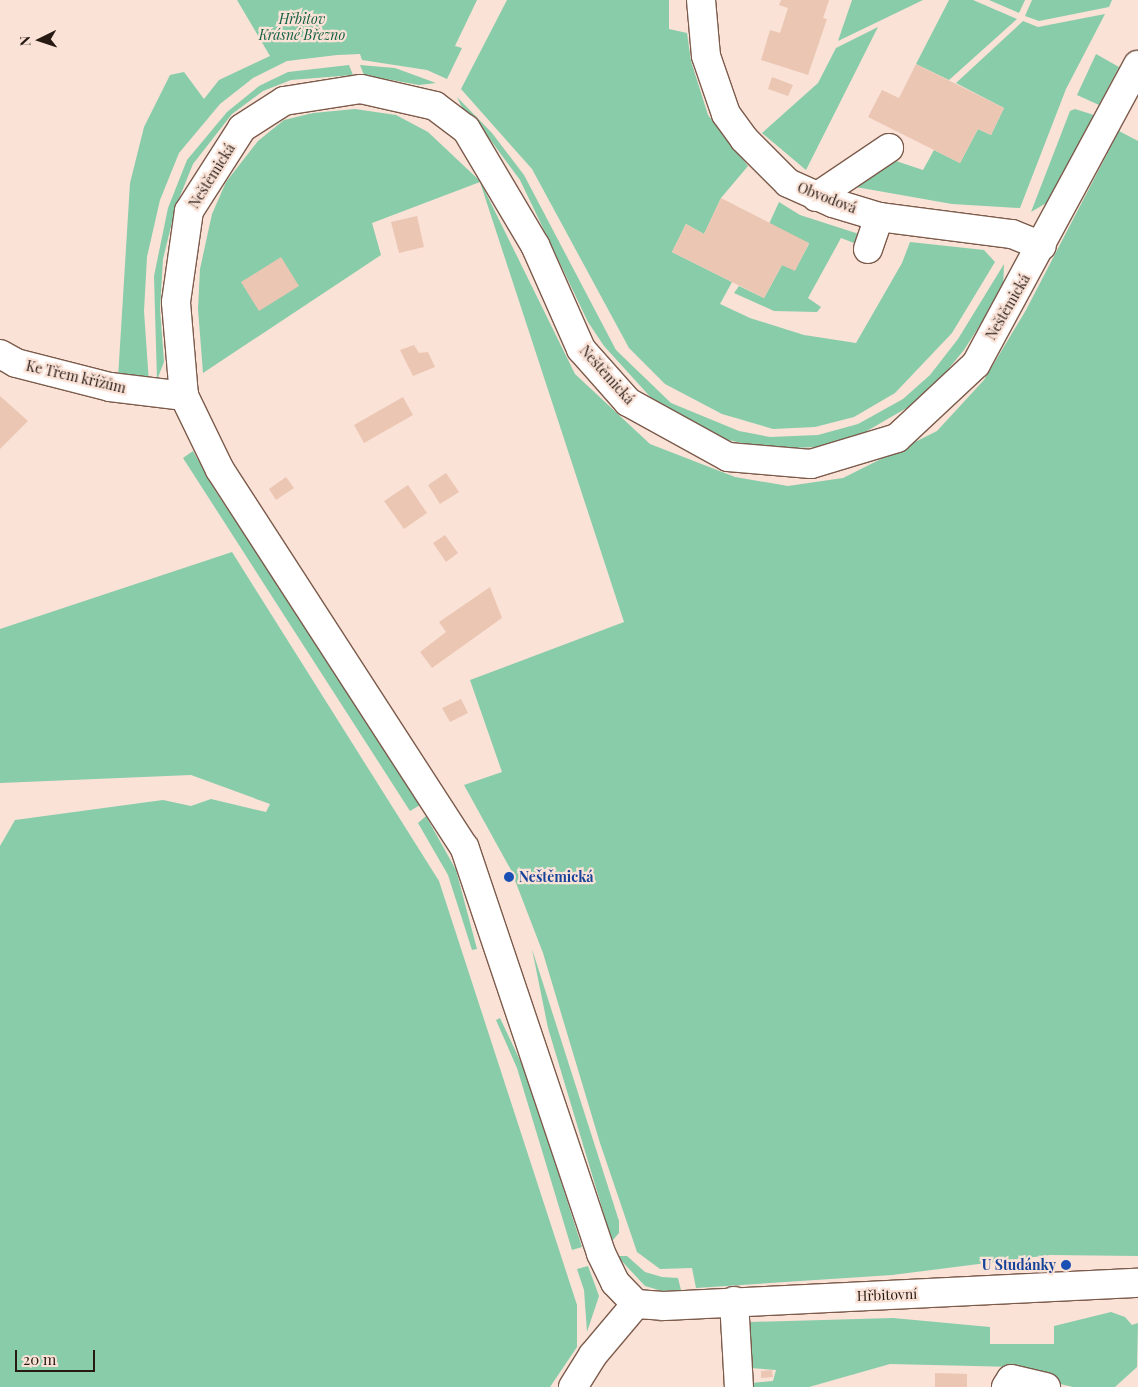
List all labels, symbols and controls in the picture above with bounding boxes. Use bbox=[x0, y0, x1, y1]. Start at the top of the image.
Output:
park label: Hřbitov Krásné Březno bbox=[259, 11, 345, 44]
north arrow bbox=[15, 15, 65, 65]
text: N bbox=[15, 35, 34, 47]
street label: Neštěmická bbox=[186, 141, 238, 211]
street label: Obvodová bbox=[795, 179, 859, 217]
street label: Neštěmická bbox=[983, 271, 1033, 343]
street label: Neštěmická bbox=[576, 342, 638, 408]
street label: Ke Třem křížům bbox=[24, 357, 128, 397]
place label: Neštěmická bbox=[519, 869, 594, 885]
marker: Neštěmická bbox=[503, 871, 515, 883]
place label: U Studánky bbox=[982, 1257, 1056, 1273]
marker: U Studánky bbox=[1060, 1259, 1072, 1271]
street label: Hřbitovní bbox=[857, 1286, 917, 1304]
scale bar bbox=[18, 1340, 98, 1372]
text: 20 m bbox=[23, 1349, 56, 1369]

